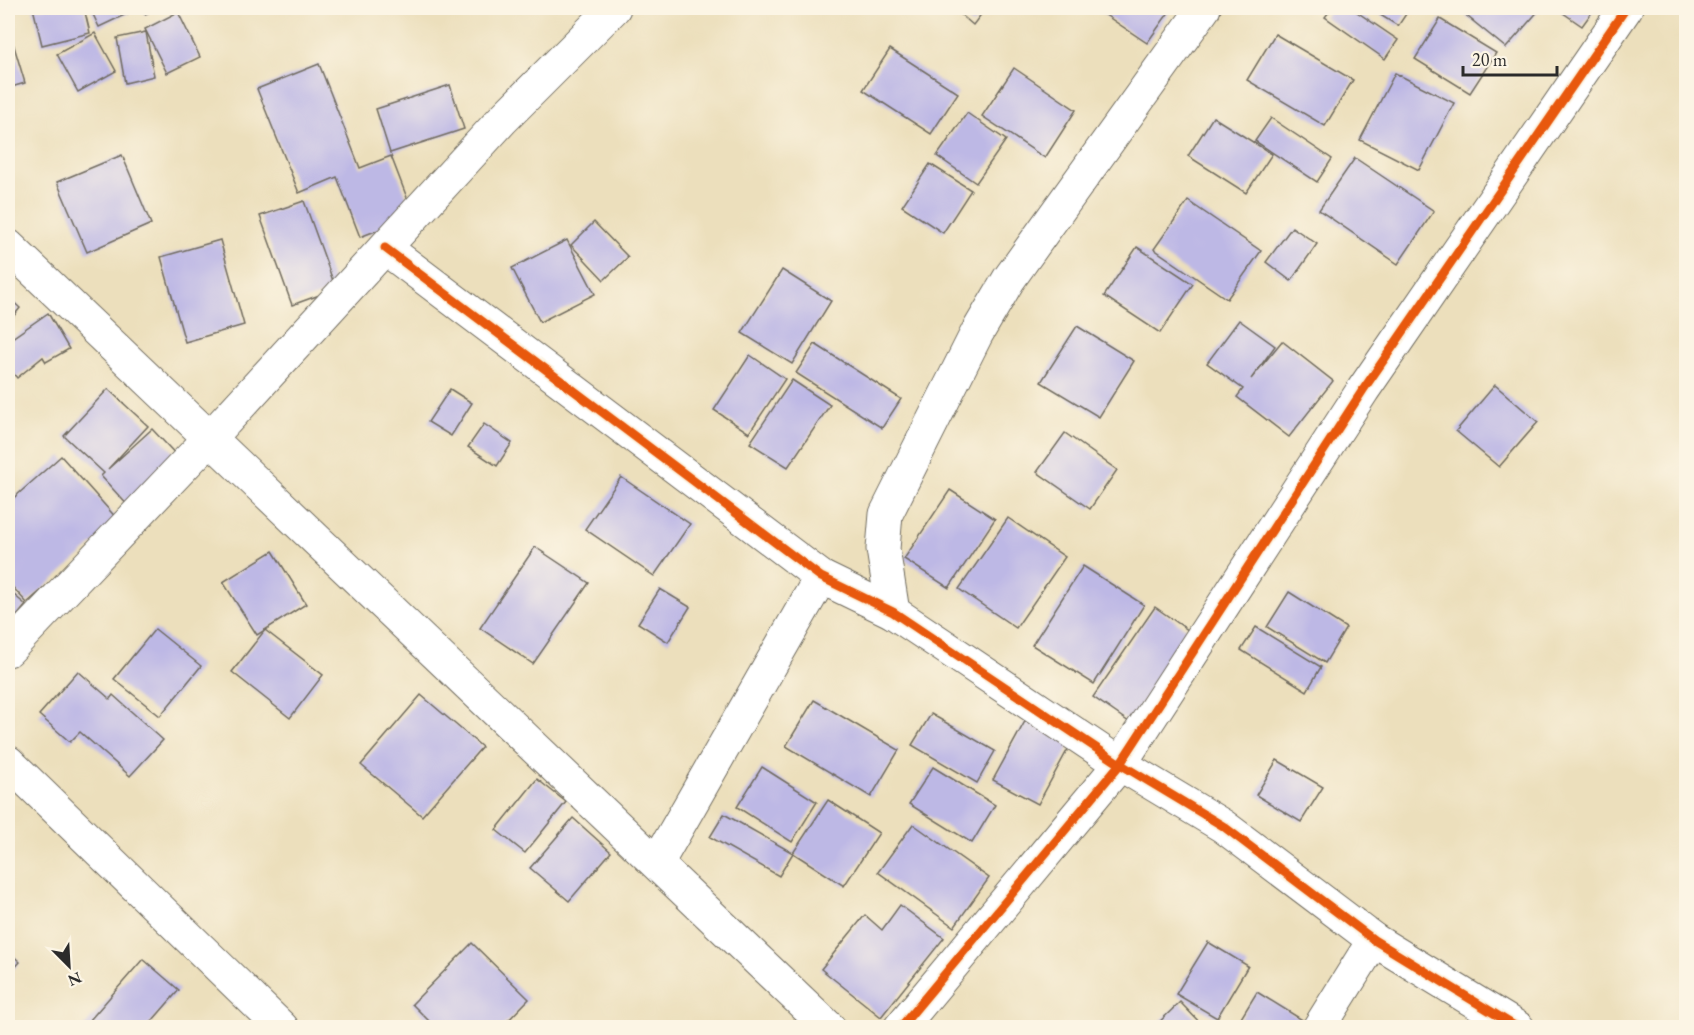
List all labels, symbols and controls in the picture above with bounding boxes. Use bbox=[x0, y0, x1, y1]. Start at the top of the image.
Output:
scale bar bbox=[1463, 39, 1558, 77]
text: 20 m bbox=[1472, 48, 1507, 71]
north arrow bbox=[39, 936, 99, 996]
text: N bbox=[65, 967, 85, 991]

